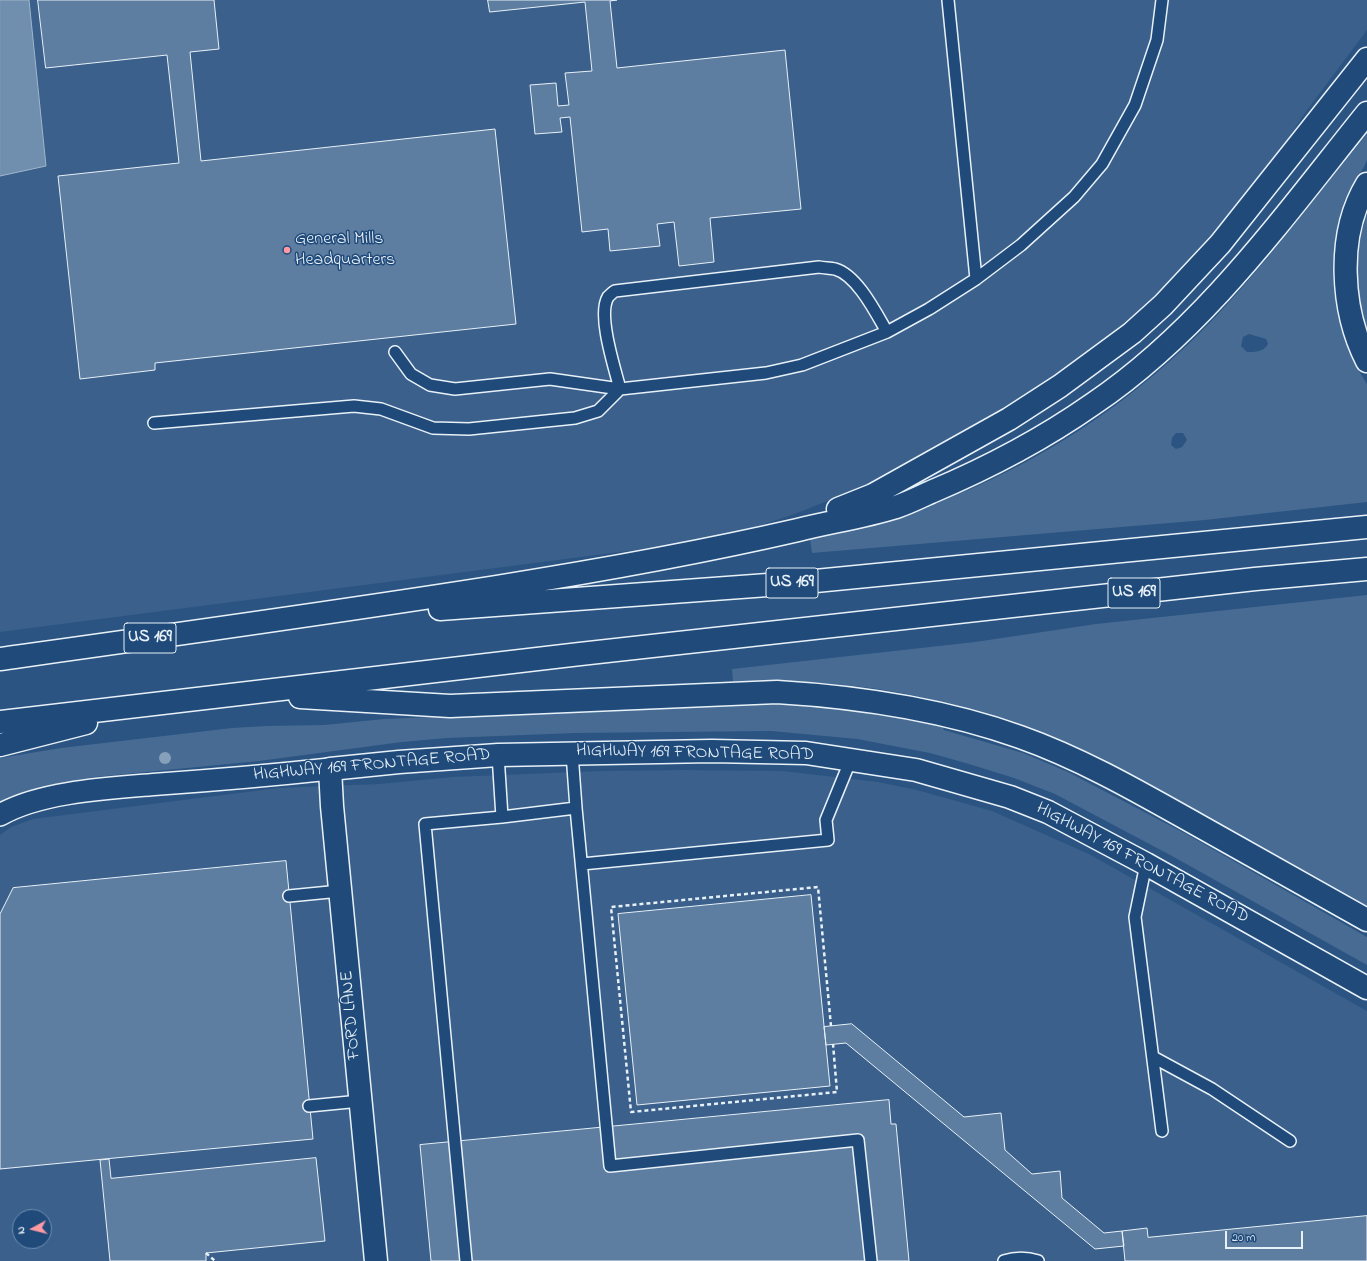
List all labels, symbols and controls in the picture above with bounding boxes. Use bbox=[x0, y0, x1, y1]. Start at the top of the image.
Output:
place label: General Mills Headquarters bbox=[295, 229, 395, 272]
marker: General Mills Headquarters bbox=[282, 245, 292, 255]
road number: US 169 bbox=[766, 568, 818, 598]
road number: US 169 bbox=[1108, 578, 1160, 608]
road number: US 169 bbox=[124, 623, 176, 653]
street label: HIGHWAY 169 FRONTAGE ROAD bbox=[576, 741, 814, 767]
street label: HIGHWAY 169 FRONTAGE ROAD bbox=[253, 745, 491, 787]
street label: HIGHWAY 169 FRONTAGE ROAD bbox=[1032, 799, 1252, 929]
street label: FORD LANE bbox=[337, 970, 367, 1060]
north arrow bbox=[12, 1209, 52, 1249]
scale bar bbox=[1227, 1223, 1305, 1249]
text: N bbox=[13, 1226, 29, 1235]
text: 20 m bbox=[1232, 1229, 1255, 1247]

